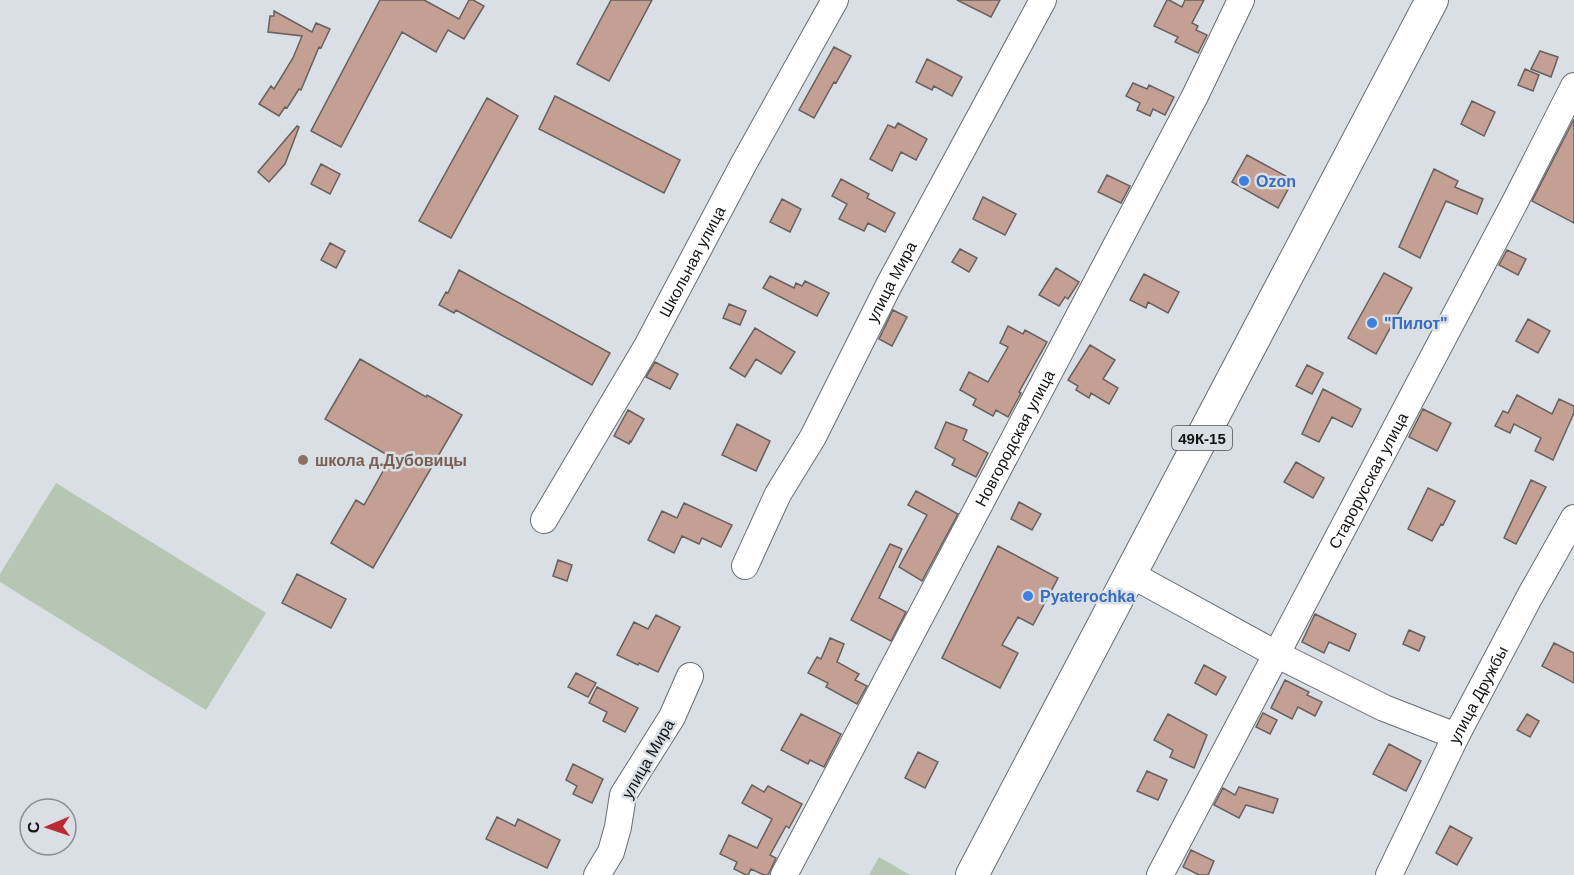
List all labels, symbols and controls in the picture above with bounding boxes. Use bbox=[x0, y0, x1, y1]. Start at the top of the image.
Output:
place label: Ozon bbox=[1256, 173, 1296, 190]
marker: Ozon bbox=[1237, 174, 1251, 188]
street label: Школьная улица bbox=[656, 203, 728, 320]
street label: улица Мира bbox=[863, 238, 919, 325]
place label: "Пилот" bbox=[1384, 315, 1448, 332]
marker: "Пилот" bbox=[1365, 316, 1379, 330]
street label: Новгородская улица bbox=[972, 367, 1057, 509]
street label: Старорусская улица bbox=[1325, 410, 1411, 551]
road number: 49К-15 bbox=[1172, 426, 1232, 450]
place label: школа д.Дубовицы bbox=[315, 452, 467, 469]
marker: школа д.Дубовицы bbox=[296, 453, 310, 467]
place label: Pyaterochka bbox=[1040, 588, 1135, 605]
marker: Pyaterochka bbox=[1021, 589, 1035, 603]
street label: улица Дружбы bbox=[1445, 643, 1511, 746]
street label: улица Мира bbox=[619, 716, 678, 802]
north arrow bbox=[18, 797, 78, 857]
text: С bbox=[25, 821, 42, 834]

